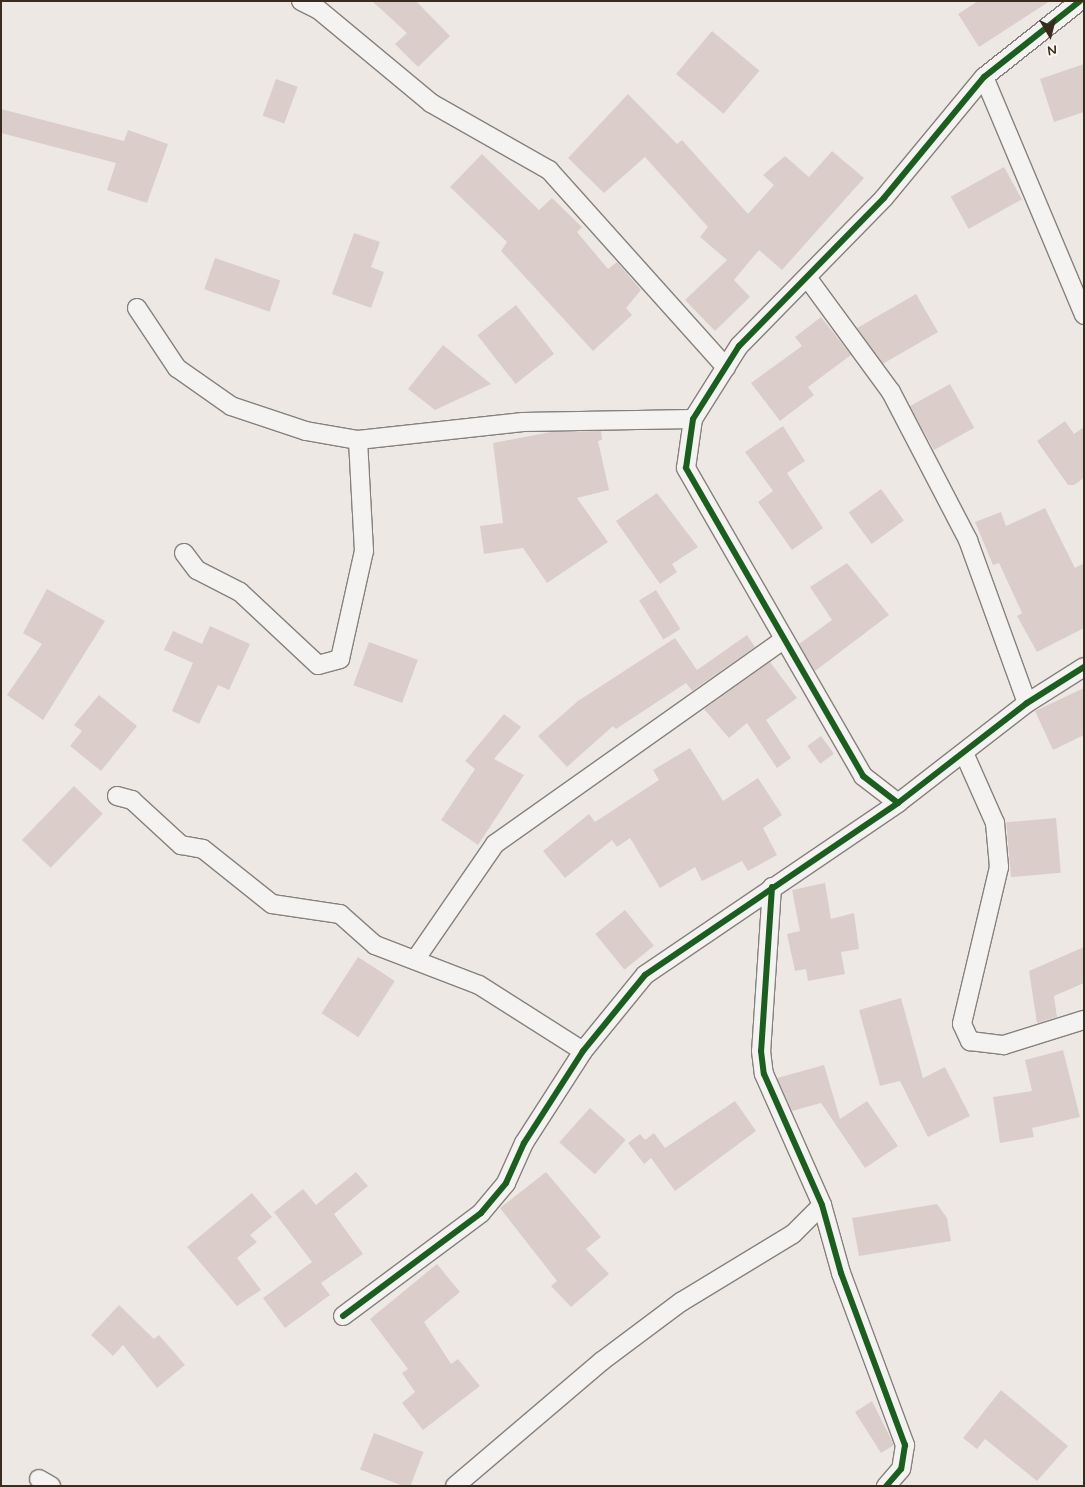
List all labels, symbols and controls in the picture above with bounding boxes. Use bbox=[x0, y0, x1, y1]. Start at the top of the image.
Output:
north arrow bbox=[1025, 10, 1075, 60]
text: N bbox=[1046, 40, 1058, 59]

